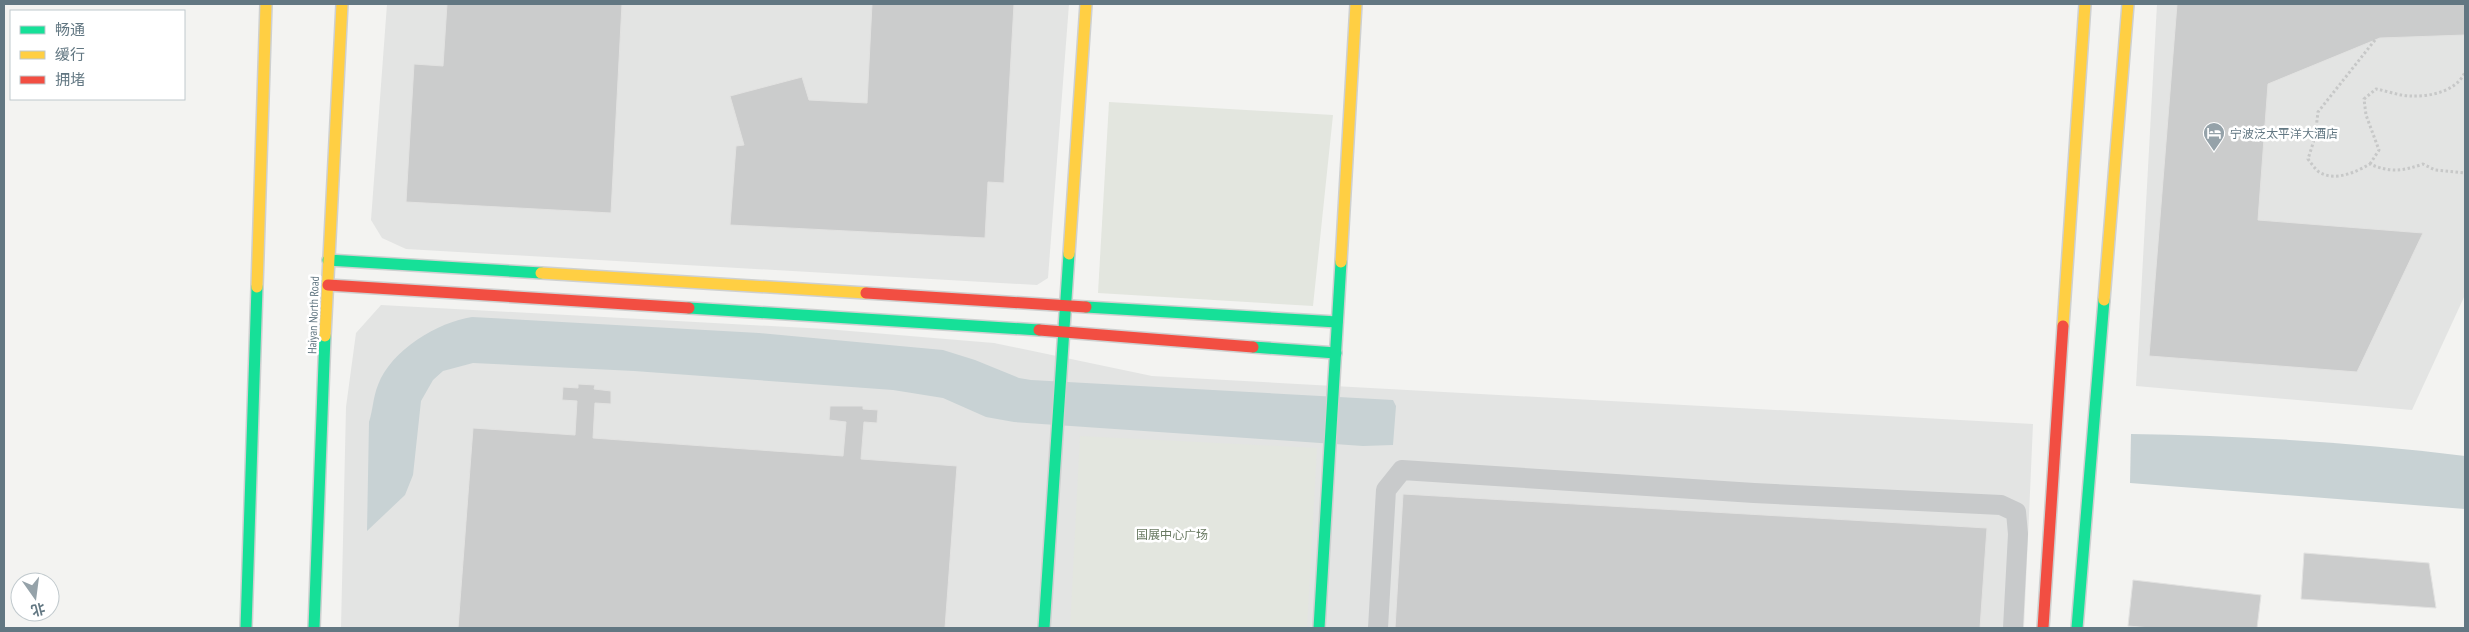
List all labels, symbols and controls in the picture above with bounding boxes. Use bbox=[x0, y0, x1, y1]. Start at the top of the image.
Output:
legend bbox=[10, 10, 185, 100]
text: 畅通 bbox=[55, 20, 85, 39]
text: 缓行 bbox=[55, 45, 85, 64]
text: 拥堵 bbox=[55, 70, 85, 89]
hotel icon: 宁波泛太平洋大酒店 bbox=[2202, 121, 2226, 152]
place label: 宁波泛太平洋大酒店 bbox=[2230, 126, 2338, 141]
street label: Haiyan North Road bbox=[304, 276, 322, 354]
park label: 国展中心广场 bbox=[1136, 527, 1208, 542]
north arrow bbox=[10, 572, 60, 622]
text: 北 bbox=[29, 599, 47, 620]

